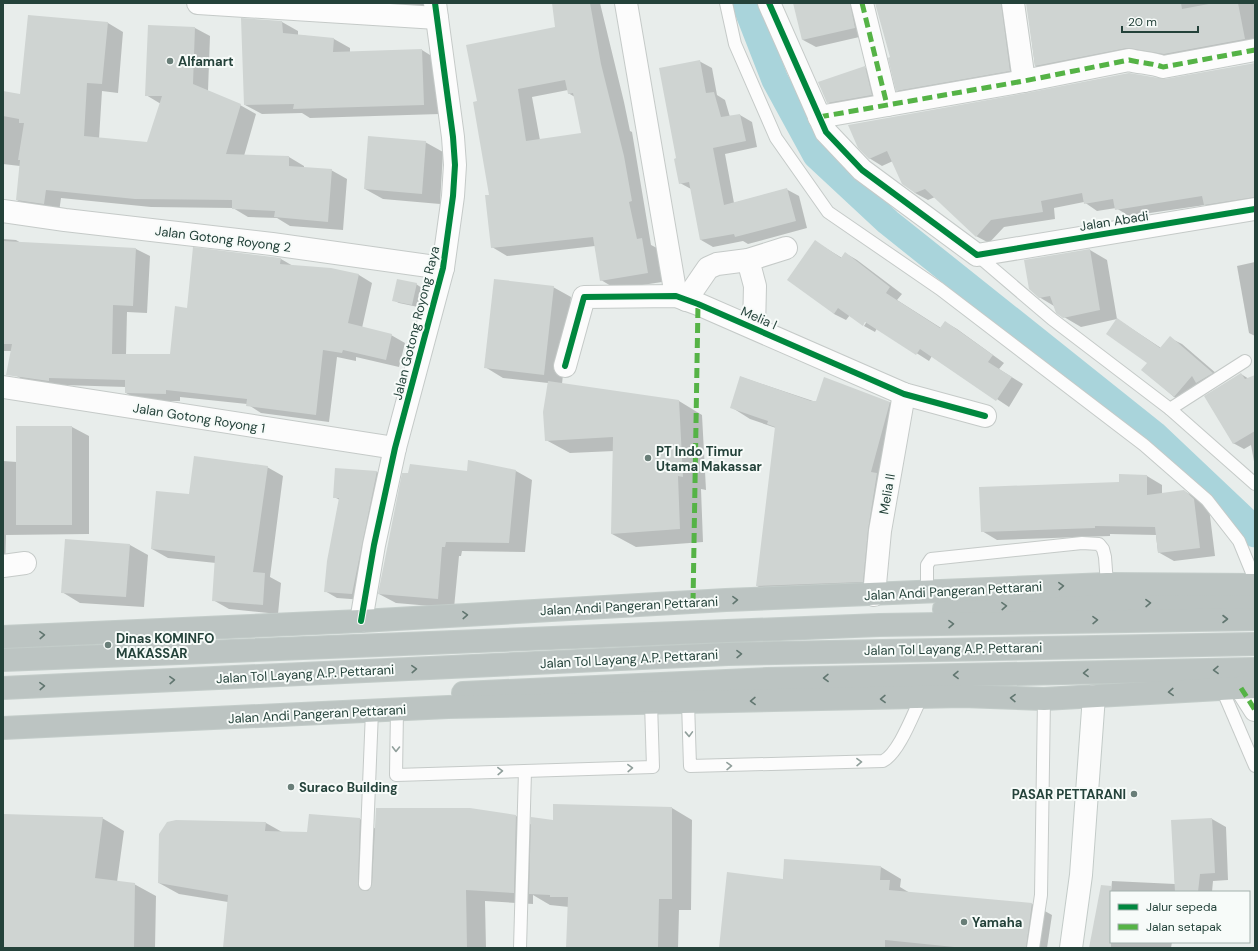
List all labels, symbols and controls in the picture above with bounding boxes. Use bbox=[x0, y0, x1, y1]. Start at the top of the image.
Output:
scale bar bbox=[1122, 8, 1198, 34]
text: 20 m bbox=[1128, 14, 1157, 30]
place label: Alfamart bbox=[178, 53, 234, 70]
marker: Alfamart bbox=[165, 56, 175, 66]
street label: Jalan Abadi bbox=[1078, 207, 1150, 235]
street label: Jalan Gotong Royong 2 bbox=[154, 222, 292, 256]
street label: Jalan Gotong Royong Raya bbox=[389, 244, 443, 402]
street label: Melia I bbox=[738, 303, 780, 333]
street label: Jalan Gotong Royong 1 bbox=[132, 399, 266, 437]
place label: PT Indo Timur Utama Makassar bbox=[656, 443, 763, 475]
marker: PT Indo Timur Utama Makassar bbox=[643, 453, 653, 463]
street label: Melia II bbox=[875, 472, 899, 516]
street label: Jalan Andi Pangeran Pettarani bbox=[864, 578, 1042, 604]
one-way arrow bbox=[1058, 582, 1064, 590]
street label: Jalan Andi Pangeran Pettarani bbox=[540, 593, 718, 619]
one-way arrow bbox=[732, 596, 738, 604]
one-way arrow bbox=[1145, 599, 1151, 607]
one-way arrow bbox=[1001, 602, 1007, 610]
one-way arrow bbox=[462, 611, 468, 620]
one-way arrow bbox=[1222, 615, 1228, 623]
one-way arrow bbox=[1092, 616, 1098, 625]
one-way arrow bbox=[948, 619, 954, 628]
place label: Dinas KOMINFO MAKASSAR bbox=[116, 630, 214, 662]
one-way arrow bbox=[39, 631, 45, 640]
street label: Jalan Tol Layang A.P. Pettarani bbox=[864, 639, 1042, 659]
marker: Dinas KOMINFO MAKASSAR bbox=[103, 640, 113, 650]
street label: Jalan Tol Layang A.P. Pettarani bbox=[539, 646, 719, 672]
one-way arrow bbox=[736, 649, 742, 658]
street label: Jalan Tol Layang A.P. Pettarani bbox=[215, 661, 395, 687]
one-way arrow bbox=[411, 664, 417, 673]
one-way arrow bbox=[1213, 666, 1219, 674]
one-way arrow bbox=[1083, 669, 1089, 677]
one-way arrow bbox=[953, 671, 959, 680]
one-way arrow bbox=[823, 674, 829, 682]
one-way arrow bbox=[169, 676, 175, 685]
one-way arrow bbox=[39, 682, 45, 691]
one-way arrow bbox=[1168, 688, 1174, 696]
one-way arrow bbox=[880, 694, 886, 703]
one-way arrow bbox=[1010, 694, 1016, 702]
one-way arrow bbox=[750, 697, 756, 706]
street label: Jalan Andi Pangeran Pettarani bbox=[228, 701, 406, 727]
one-way arrow bbox=[685, 731, 693, 737]
one-way arrow bbox=[392, 746, 400, 752]
one-way arrow bbox=[856, 758, 862, 767]
one-way arrow bbox=[726, 761, 732, 770]
one-way arrow bbox=[627, 764, 633, 772]
one-way arrow bbox=[497, 767, 503, 776]
place label: Suraco Building bbox=[299, 779, 398, 796]
marker: Suraco Building bbox=[286, 782, 296, 792]
place label: PASAR PETTARANI bbox=[1012, 786, 1126, 803]
marker: PASAR PETTARANI bbox=[1129, 789, 1139, 799]
legend bbox=[1110, 891, 1250, 943]
text: Jalur sepeda bbox=[1146, 899, 1217, 915]
place label: Yamaha bbox=[972, 914, 1022, 931]
marker: Yamaha bbox=[959, 917, 969, 927]
text: Jalan setapak bbox=[1146, 919, 1222, 935]

